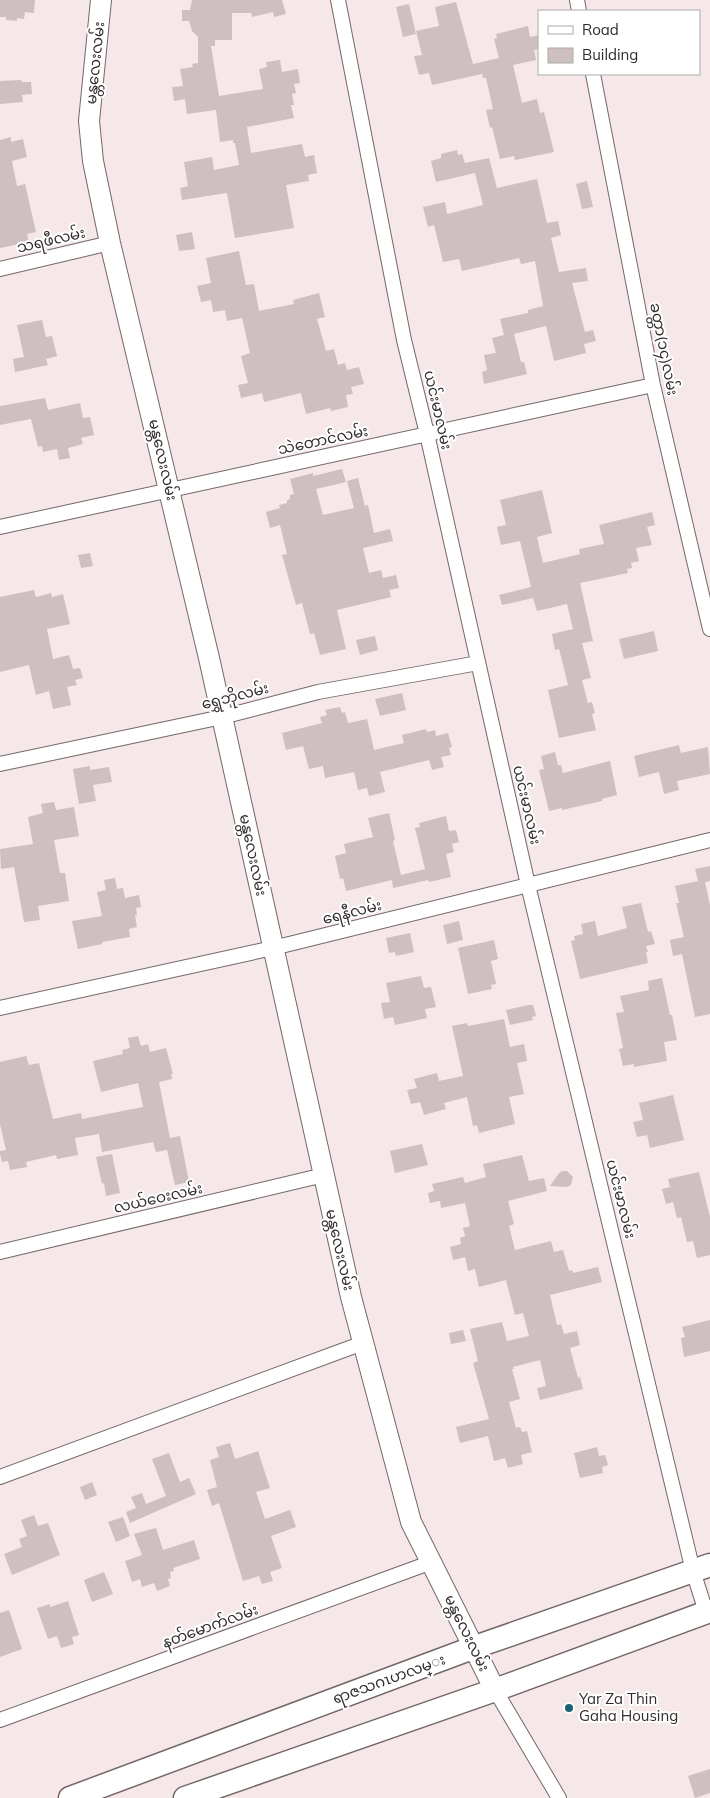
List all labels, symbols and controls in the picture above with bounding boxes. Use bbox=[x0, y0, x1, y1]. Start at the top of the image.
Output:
legend bbox=[538, 10, 700, 75]
text: Road bbox=[582, 20, 619, 39]
street label: မန္တလေးလမ်း bbox=[81, 21, 111, 106]
text: Building bbox=[582, 45, 638, 64]
street label: သရဖီလမ်း bbox=[15, 222, 88, 260]
street label: ခတ္တာ(၁၄)လမ်း bbox=[643, 301, 683, 398]
street label: ယင်းမာလမ်း bbox=[420, 368, 457, 451]
street label: မန္တလေးလမ်း bbox=[142, 417, 182, 503]
street label: သဲတောင်လမ်း bbox=[276, 421, 370, 458]
street label: ရွှေဘိုလမ်း bbox=[199, 678, 271, 716]
street label: ယင်းမာလမ်း bbox=[509, 763, 546, 846]
street label: မန္တလေးလမ်း bbox=[233, 812, 271, 898]
street label: ရေနီလမ်း bbox=[320, 895, 384, 931]
street label: ယင်းမာလမ်း bbox=[602, 1157, 641, 1240]
street label: လယ်ဝေးလမ်း bbox=[112, 1178, 204, 1217]
street label: မန္တလေးလမ်း bbox=[319, 1207, 359, 1293]
street label: မန္တလေးလမ်း bbox=[438, 1591, 494, 1676]
street label: နတ်မောက်လမ်း bbox=[159, 1599, 261, 1655]
street label: ရာဇသဂၤဟလမ္း bbox=[330, 1649, 449, 1711]
place label: Yar Za Thin Gaha Housing bbox=[578, 1689, 678, 1725]
marker: Yar Za Thin Gaha Housing bbox=[563, 1702, 575, 1714]

